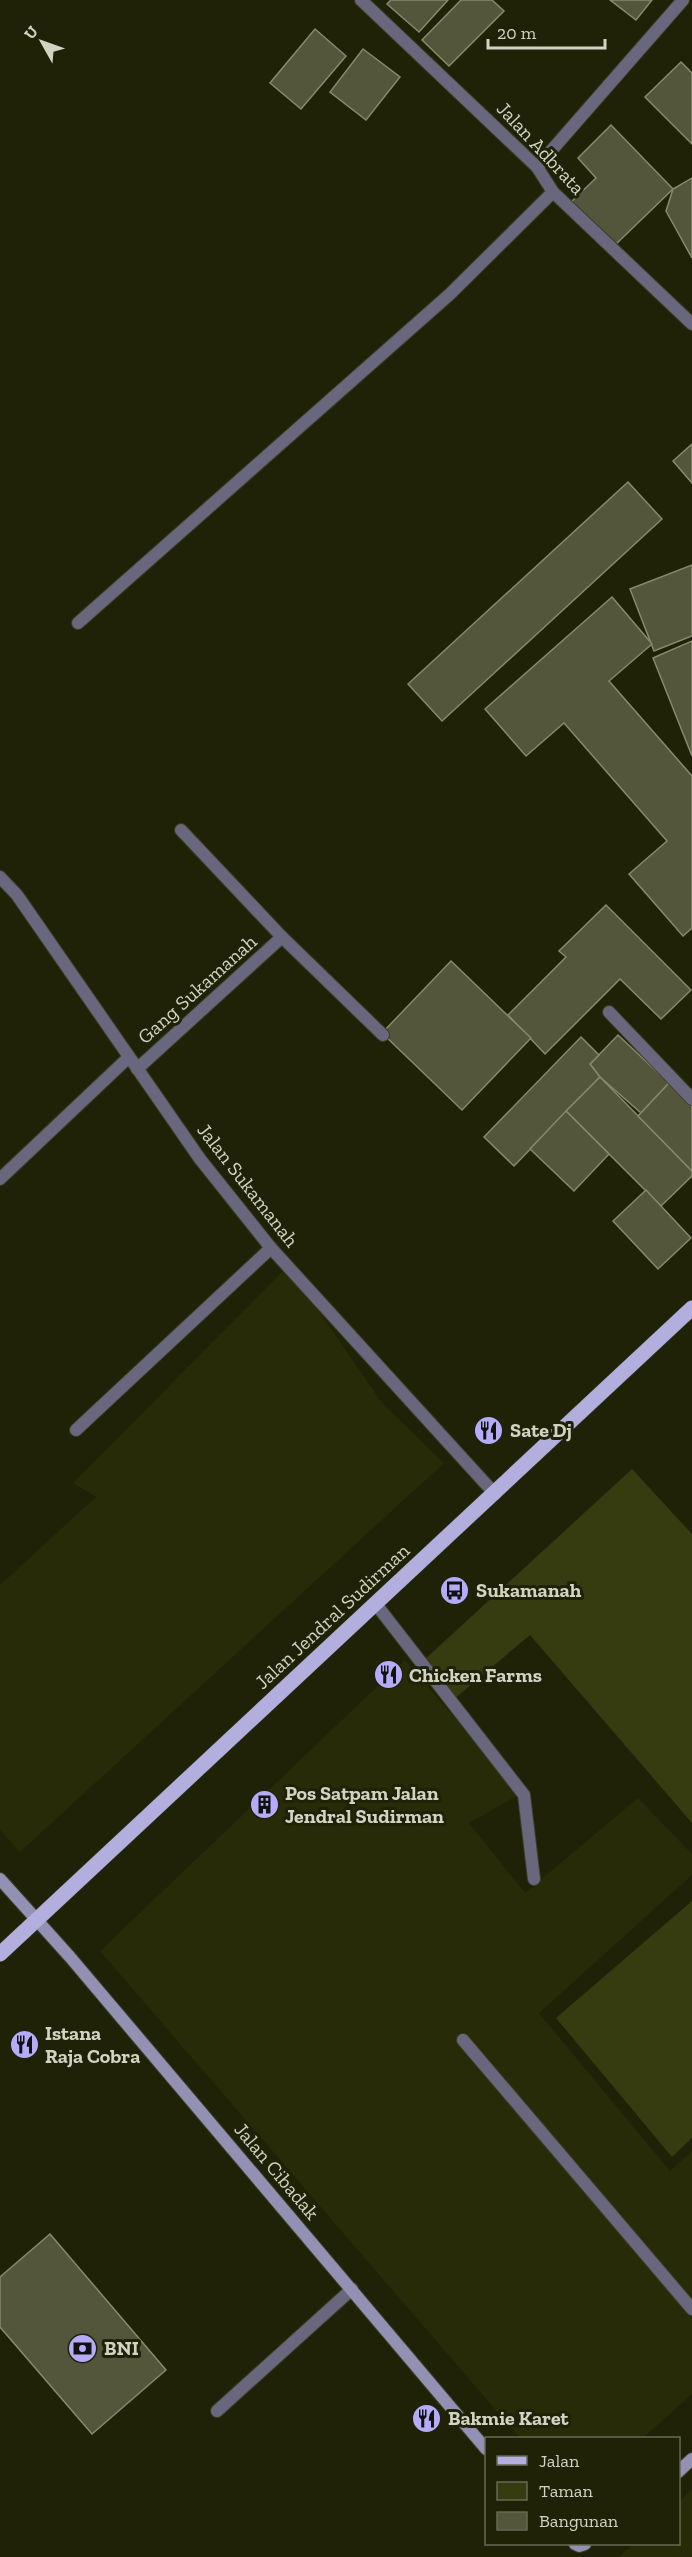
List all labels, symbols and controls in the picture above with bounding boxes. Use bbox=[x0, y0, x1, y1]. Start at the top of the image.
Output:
north arrow bbox=[12, 12, 72, 72]
scale bar bbox=[488, 12, 605, 50]
text: U bbox=[20, 22, 42, 43]
text: 20 m bbox=[497, 22, 537, 44]
street label: Jalan Adbrata bbox=[492, 97, 590, 200]
street label: Gang Sukamanah bbox=[133, 929, 262, 1049]
street label: Jalan Sukamanah bbox=[192, 1118, 304, 1252]
restaurant icon: Sate Dj bbox=[473, 1414, 505, 1446]
place label: Sate Dj bbox=[510, 1418, 572, 1442]
street label: Jalan Jendral Sudirman bbox=[250, 1538, 415, 1694]
bus stop icon: Sukamanah bbox=[439, 1574, 471, 1606]
place label: Sukamanah bbox=[476, 1578, 582, 1602]
restaurant icon: Chicken Farms bbox=[372, 1659, 404, 1691]
place label: Chicken Farms bbox=[409, 1663, 542, 1687]
place label: Pos Satpam Jalan Jendral Sudirman bbox=[285, 1781, 444, 1828]
building icon: Pos Satpam Jalan Jendral Sudirman bbox=[248, 1789, 280, 1821]
place label: Istana Raja Cobra bbox=[45, 2021, 140, 2068]
restaurant icon: Istana Raja Cobra bbox=[8, 2029, 40, 2061]
street label: Jalan Cibadak bbox=[230, 2118, 325, 2225]
bank icon: BNI bbox=[67, 2332, 99, 2364]
place label: BNI bbox=[104, 2336, 139, 2360]
restaurant icon: Bakmie Karet bbox=[411, 2402, 443, 2434]
place label: Bakmie Karet bbox=[448, 2406, 570, 2430]
legend bbox=[485, 2437, 680, 2545]
text: Jalan bbox=[539, 2450, 580, 2472]
text: Taman bbox=[539, 2480, 594, 2502]
text: Bangunan bbox=[539, 2510, 619, 2532]

